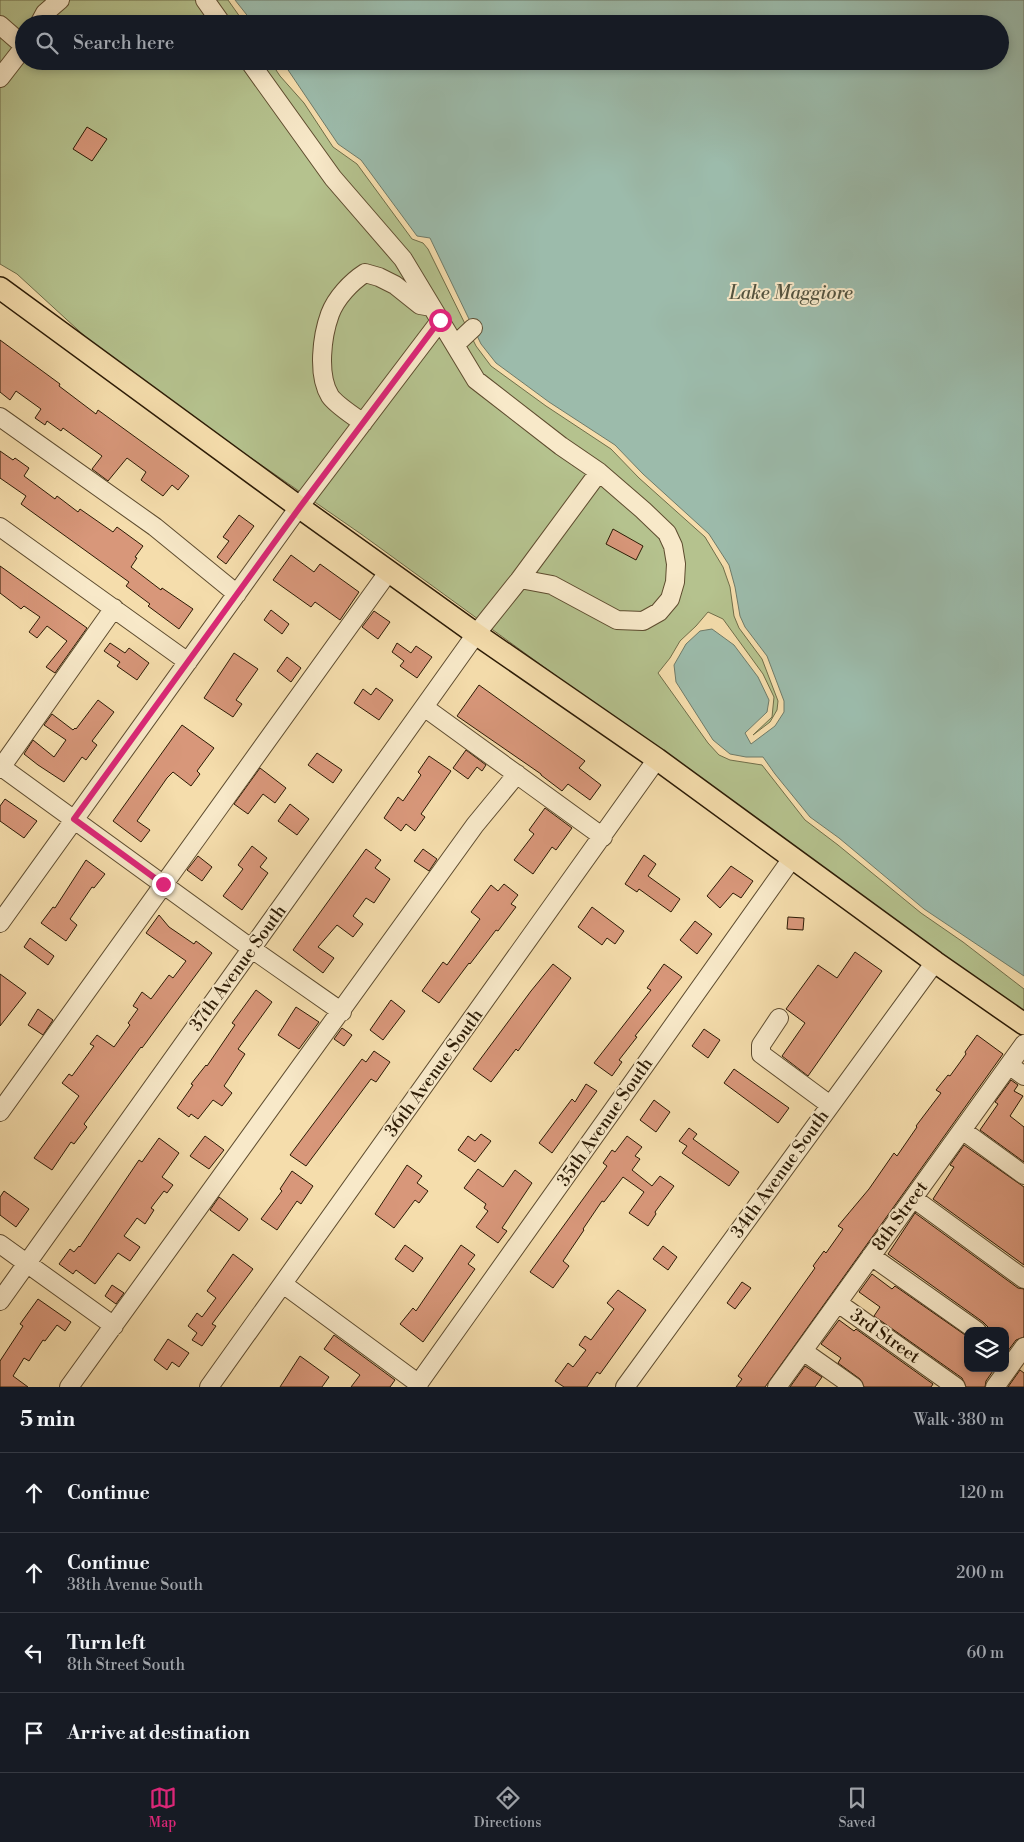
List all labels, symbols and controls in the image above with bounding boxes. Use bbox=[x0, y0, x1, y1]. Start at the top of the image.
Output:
search box bbox=[15, 15, 1009, 70]
icon: search bbox=[33, 29, 61, 57]
text: Search here bbox=[73, 31, 174, 55]
water label: Lake Maggiore bbox=[728, 281, 853, 305]
route start bbox=[429, 309, 452, 332]
route end bbox=[152, 873, 175, 896]
street label: 37th Avenue South bbox=[184, 900, 292, 1036]
street label: 36th Avenue South bbox=[380, 1004, 488, 1142]
street label: 35th Avenue South bbox=[552, 1053, 658, 1191]
street label: 34th Avenue South bbox=[726, 1105, 834, 1243]
street label: 8th Street bbox=[867, 1176, 933, 1256]
street label: 3rd Street bbox=[845, 1304, 925, 1369]
map controls bbox=[964, 1327, 1009, 1372]
button: layers bbox=[964, 1327, 1009, 1372]
text: 5 min bbox=[20, 1407, 75, 1433]
text: Walk · 380 m bbox=[914, 1410, 1004, 1430]
icon: ahead bbox=[20, 1479, 48, 1507]
text: Continue bbox=[67, 1481, 150, 1505]
text: 120 m bbox=[960, 1483, 1004, 1503]
text: Continue bbox=[67, 1551, 150, 1575]
icon: ahead bbox=[20, 1559, 48, 1587]
text: 200 m bbox=[956, 1563, 1004, 1583]
text: 38th Avenue South bbox=[67, 1575, 203, 1595]
text: Turn left bbox=[67, 1631, 146, 1655]
icon: left bbox=[20, 1639, 48, 1667]
text: 60 m bbox=[966, 1643, 1004, 1663]
text: 8th Street South bbox=[67, 1655, 185, 1675]
icon: arrive bbox=[20, 1719, 48, 1747]
text: Arrive at destination bbox=[67, 1721, 250, 1745]
tab: Map bbox=[149, 1784, 177, 1832]
tab: Directions bbox=[474, 1784, 541, 1832]
tab: Saved bbox=[839, 1784, 875, 1832]

